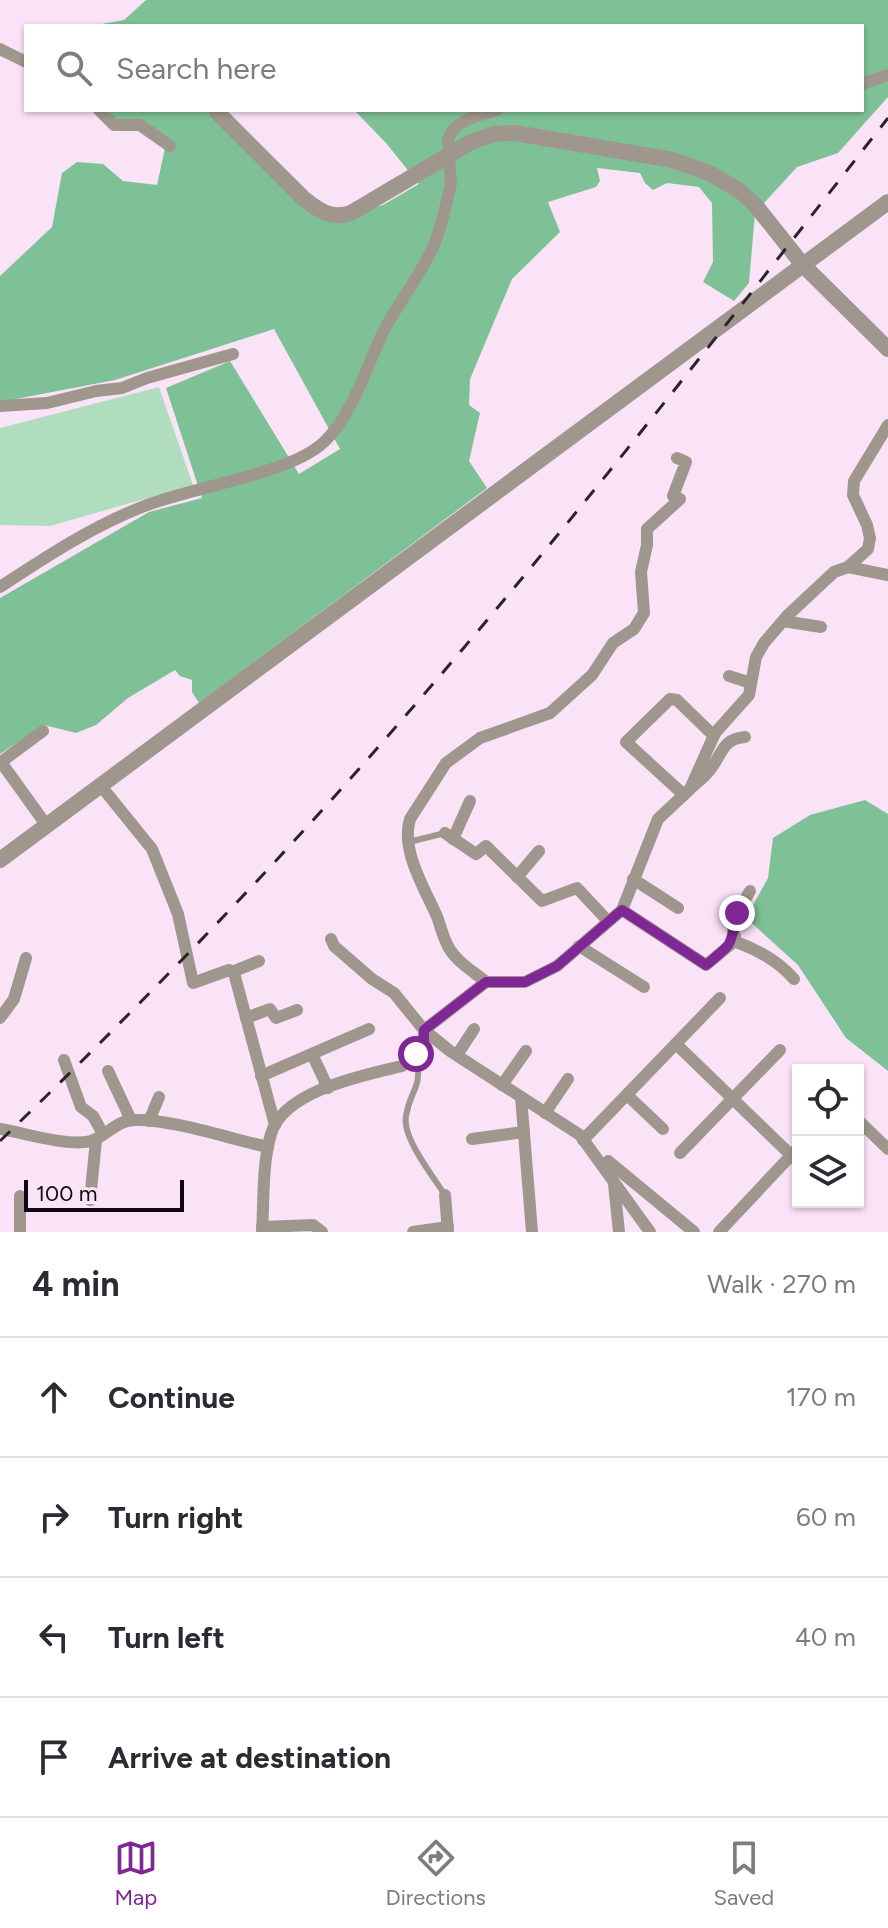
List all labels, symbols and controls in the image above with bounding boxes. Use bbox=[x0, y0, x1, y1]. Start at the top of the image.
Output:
search box bbox=[24, 24, 864, 112]
icon: search bbox=[52, 46, 96, 90]
text: Search here bbox=[116, 50, 276, 87]
route end bbox=[719, 895, 755, 931]
route start bbox=[398, 1036, 434, 1072]
map controls bbox=[792, 1064, 864, 1208]
button: locate bbox=[792, 1064, 864, 1136]
button: layers bbox=[792, 1136, 864, 1208]
scale bar bbox=[24, 1176, 184, 1212]
text: 100 m bbox=[36, 1180, 97, 1207]
text: 4 min bbox=[32, 1264, 119, 1305]
text: Walk · 270 m bbox=[707, 1268, 856, 1300]
icon: ahead bbox=[32, 1375, 76, 1419]
text: Continue bbox=[108, 1379, 235, 1416]
text: 170 m bbox=[786, 1381, 856, 1413]
icon: right bbox=[32, 1495, 76, 1539]
text: Turn right bbox=[108, 1499, 243, 1536]
text: 60 m bbox=[796, 1501, 856, 1533]
icon: left bbox=[32, 1615, 76, 1659]
text: Turn left bbox=[108, 1619, 225, 1656]
text: 40 m bbox=[795, 1621, 856, 1653]
icon: arrive bbox=[32, 1735, 76, 1779]
text: Arrive at destination bbox=[108, 1739, 391, 1776]
tab: Map bbox=[114, 1836, 158, 1911]
tab: Directions bbox=[386, 1836, 486, 1911]
tab: Saved bbox=[713, 1836, 774, 1911]

